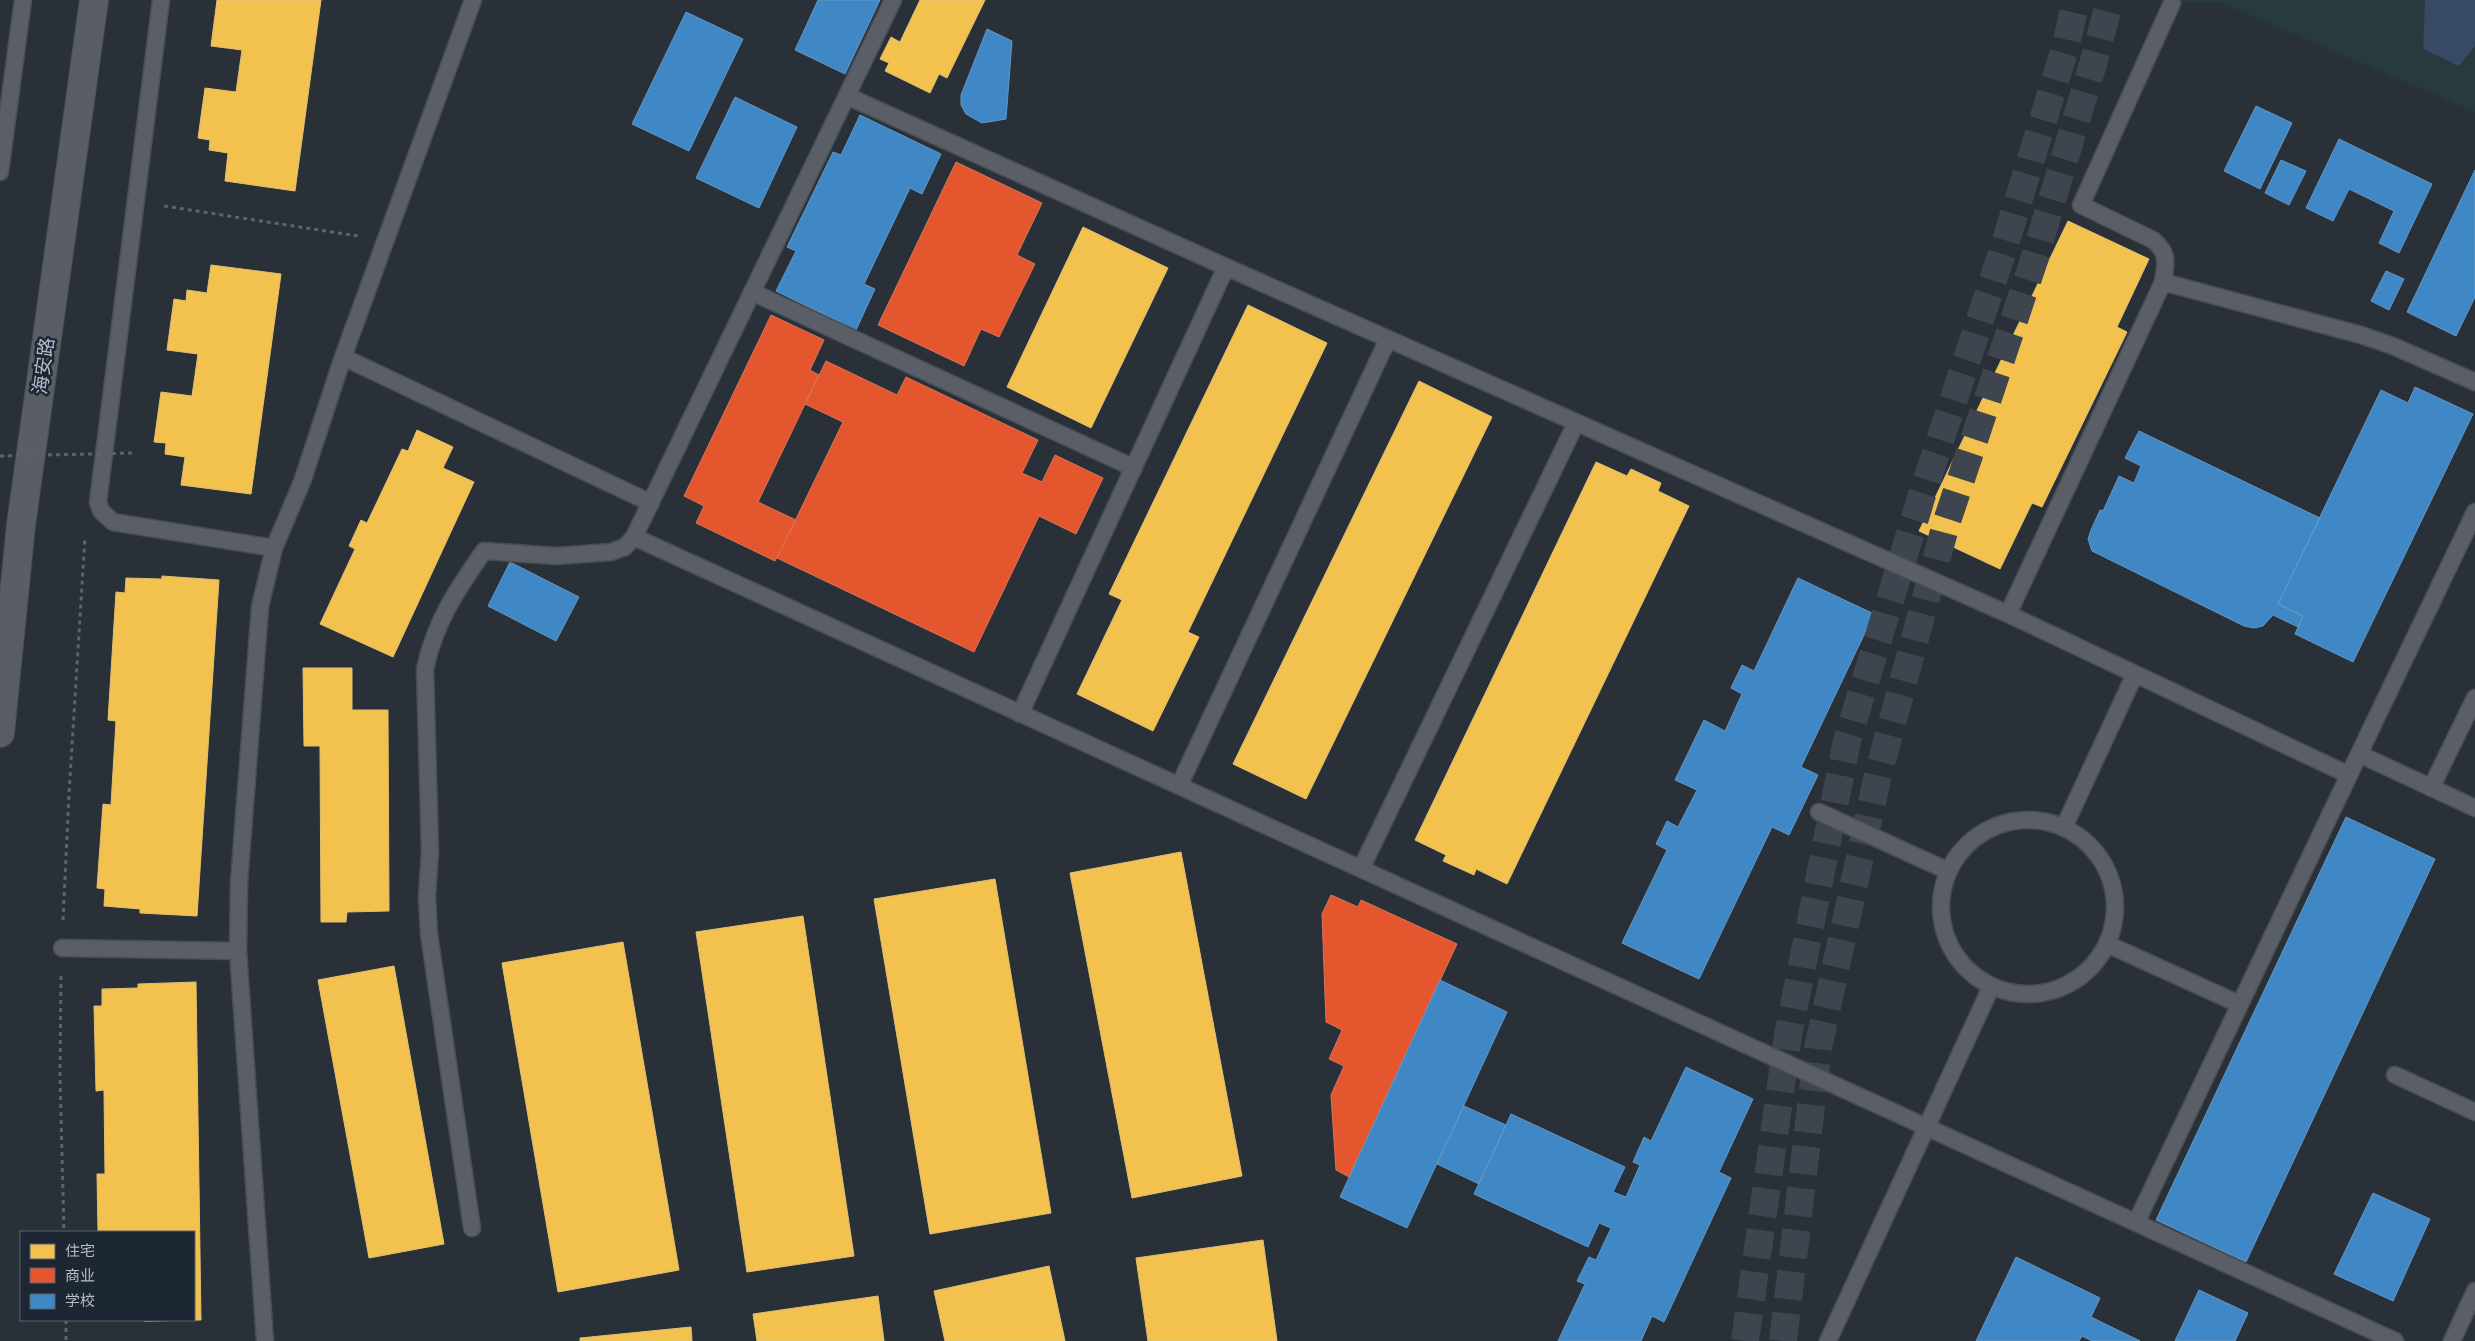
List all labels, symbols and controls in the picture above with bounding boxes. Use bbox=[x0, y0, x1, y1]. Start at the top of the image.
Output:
street label: 海安路 bbox=[24, 336, 61, 396]
legend bbox=[20, 1231, 195, 1321]
text: 住宅 bbox=[65, 1239, 95, 1262]
text: 商业 bbox=[65, 1264, 95, 1287]
text: 学校 bbox=[65, 1289, 95, 1312]

